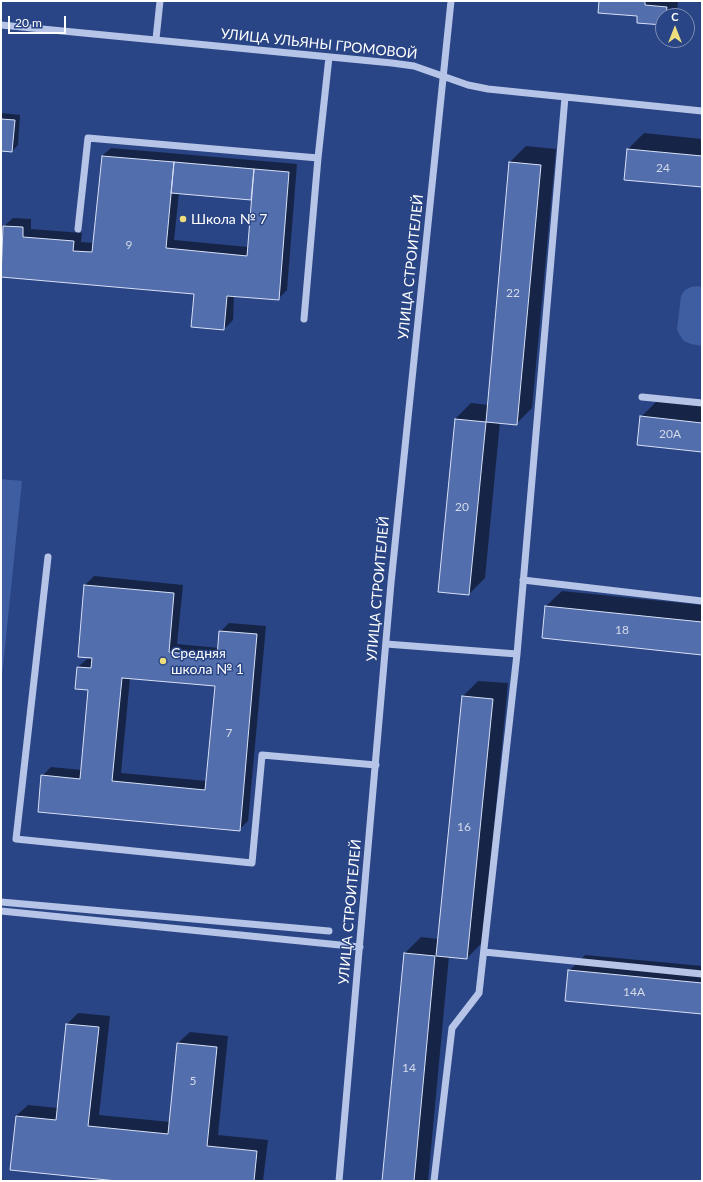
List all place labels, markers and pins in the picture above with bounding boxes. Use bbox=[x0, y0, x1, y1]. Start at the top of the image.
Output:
place label: Школа № 7 bbox=[191, 211, 267, 227]
marker: Школа № 7 bbox=[178, 214, 188, 224]
place label: Средняя школа № 1 bbox=[171, 645, 244, 678]
marker: Средняя школа № 1 bbox=[158, 656, 168, 666]

